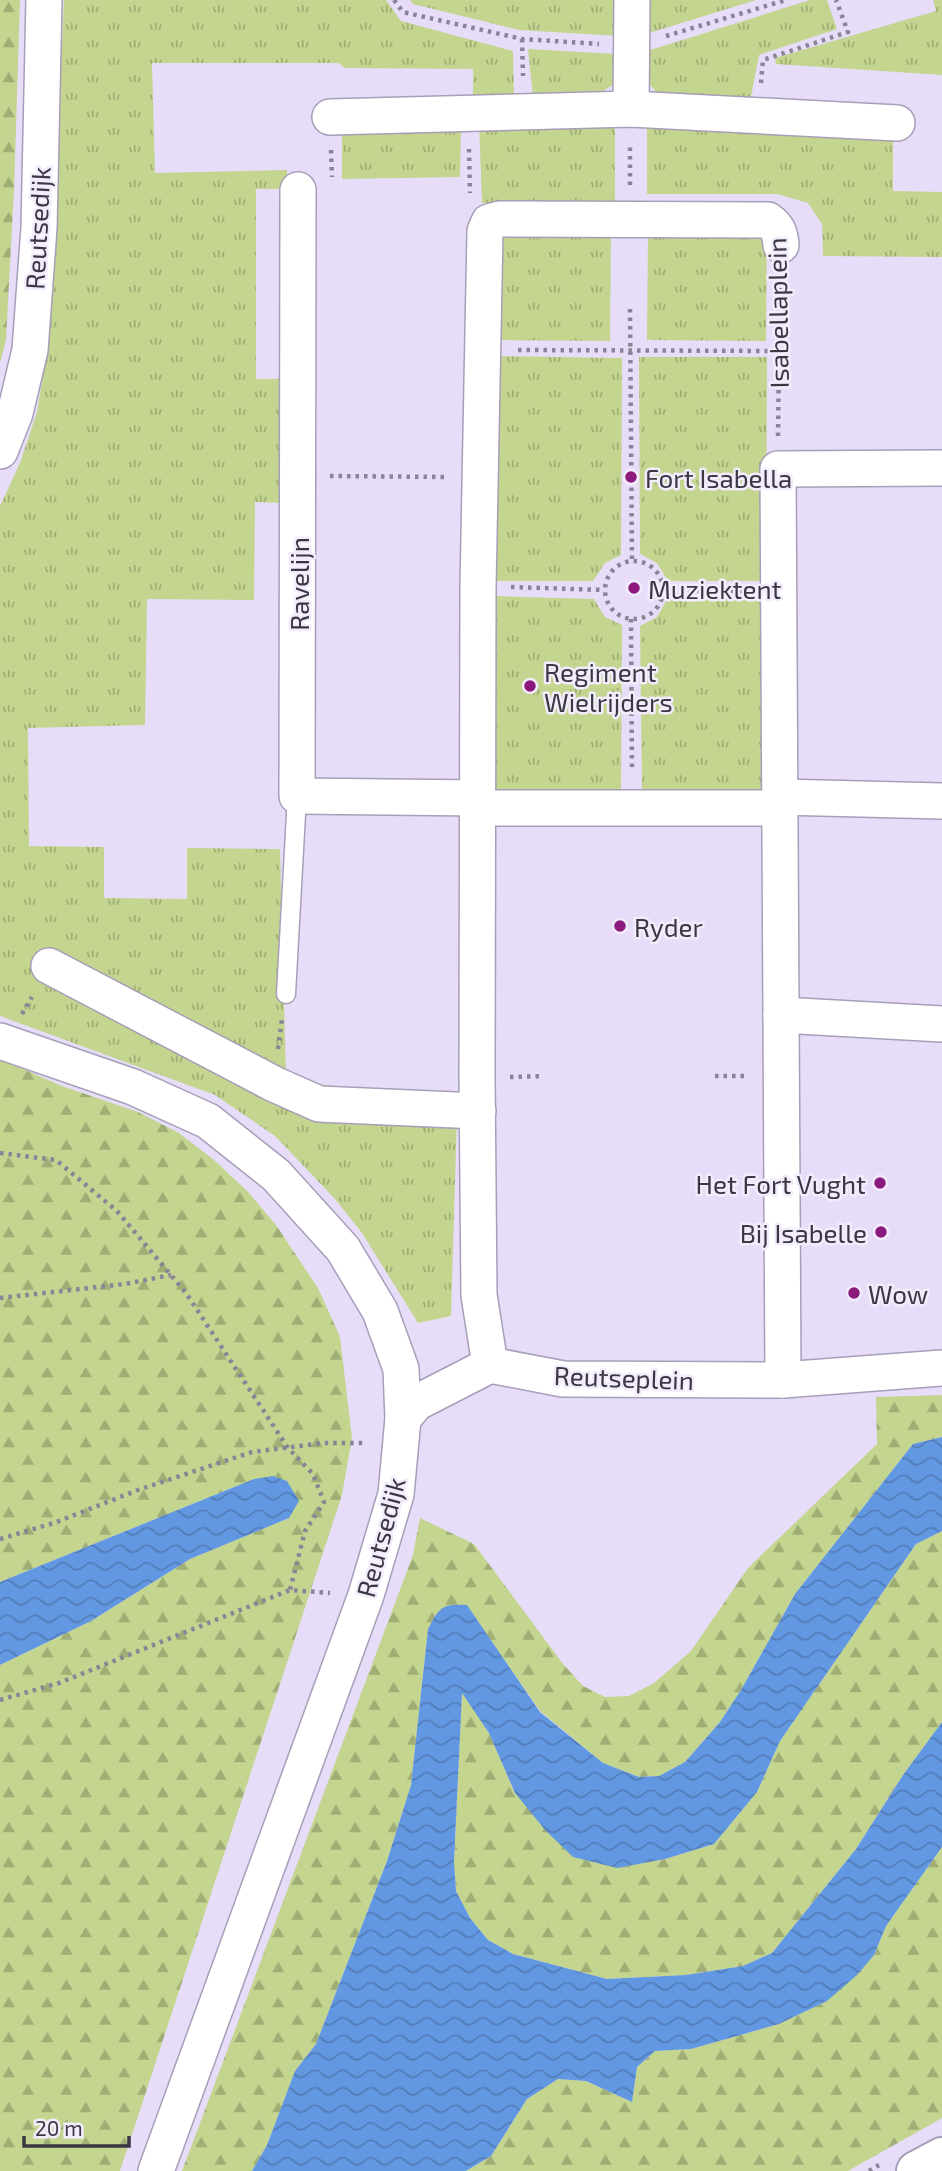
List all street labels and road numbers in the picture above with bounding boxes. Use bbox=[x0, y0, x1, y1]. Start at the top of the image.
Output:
street label: Reutsedijk bbox=[18, 166, 56, 290]
street label: Isabellaplein bbox=[760, 237, 794, 389]
street label: Ravelijn bbox=[283, 537, 314, 631]
street label: Reutseplein bbox=[553, 1359, 695, 1395]
street label: Reutsedijk bbox=[349, 1474, 411, 1600]

